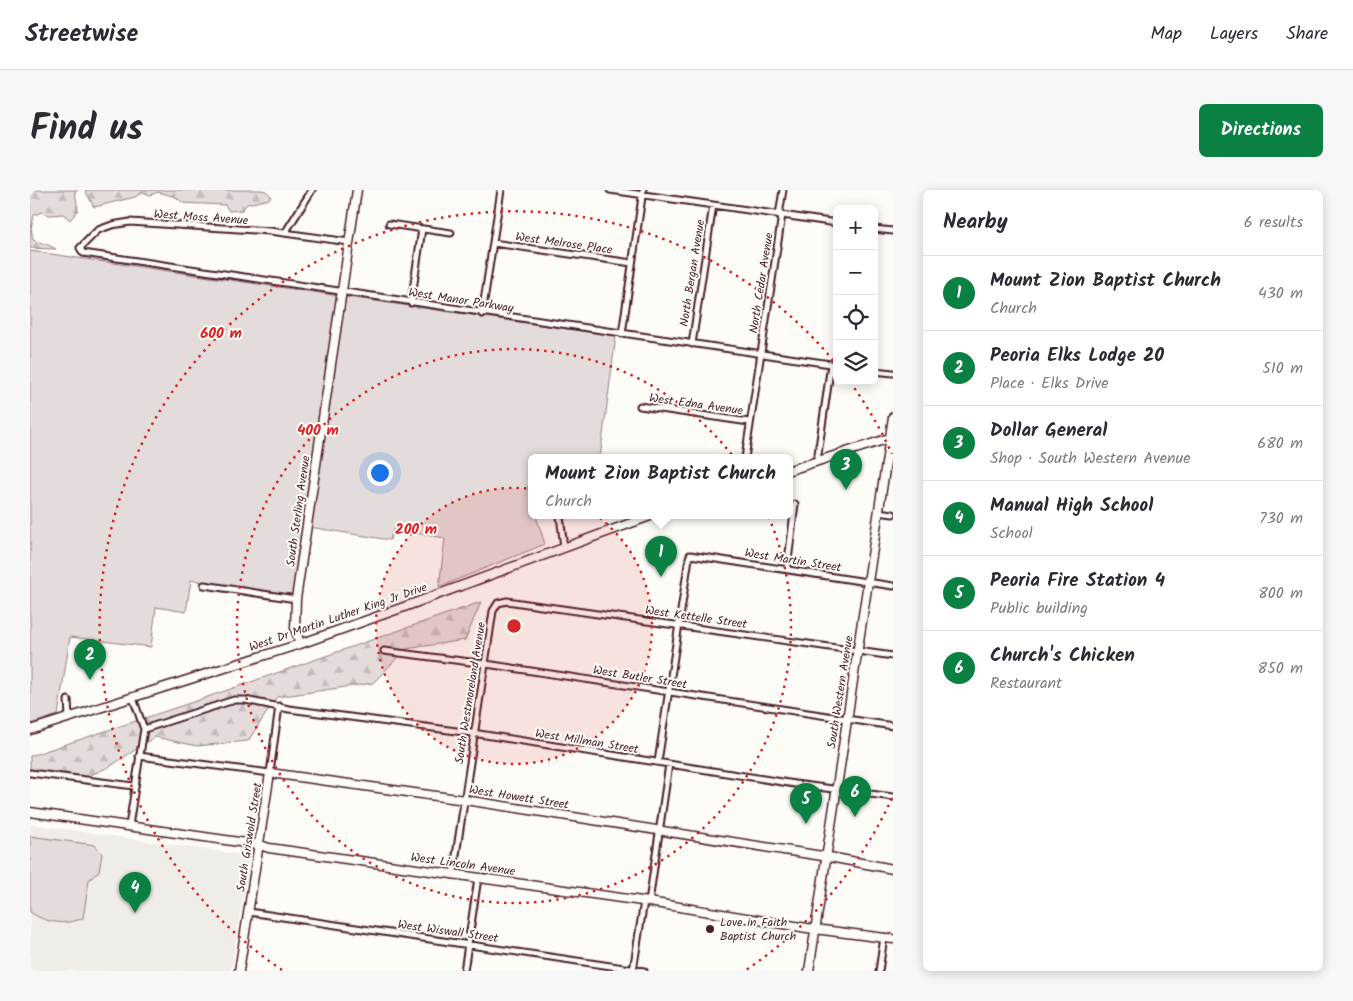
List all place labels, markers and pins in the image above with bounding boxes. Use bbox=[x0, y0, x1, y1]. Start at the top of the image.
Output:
pin: 3 bbox=[830, 449, 862, 490]
pin: 1 bbox=[645, 536, 677, 577]
centre of rings bbox=[505, 617, 523, 635]
pin: 2 bbox=[74, 639, 106, 680]
pin: 6 bbox=[839, 776, 871, 817]
pin: 5 bbox=[790, 783, 822, 824]
pin: 4 bbox=[119, 872, 151, 913]
place label: Love in Faith Baptist Church bbox=[720, 913, 796, 946]
marker: Love in Faith Baptist Church bbox=[704, 923, 716, 935]

